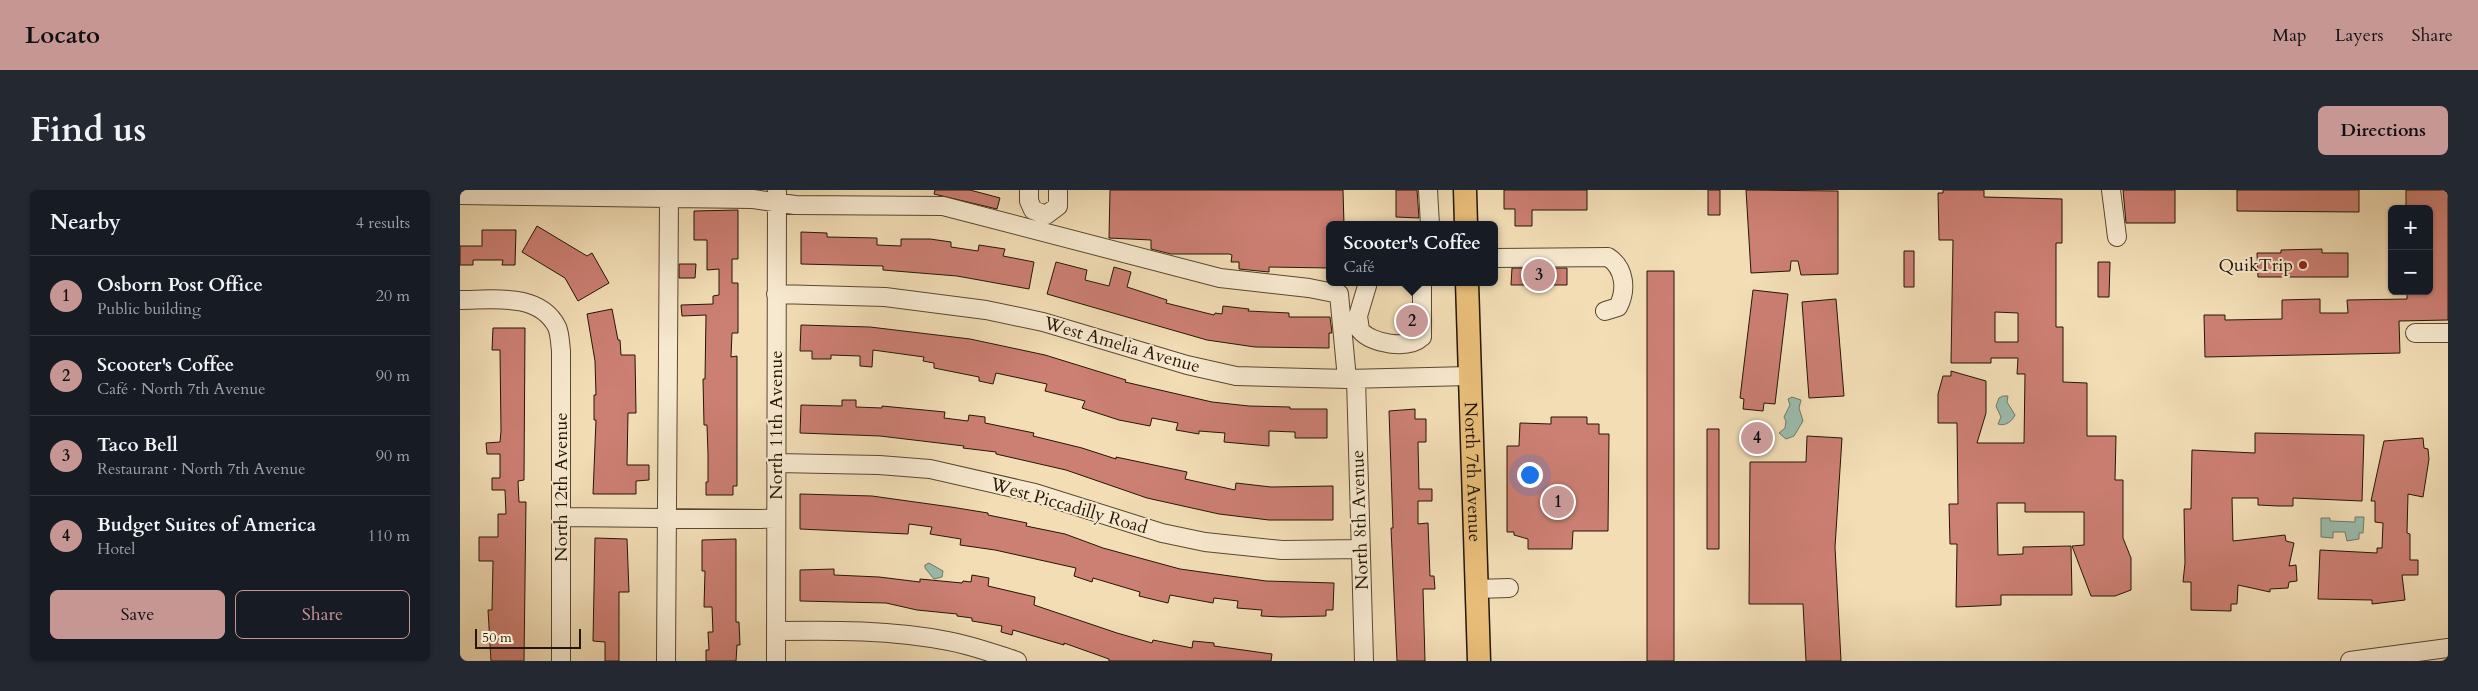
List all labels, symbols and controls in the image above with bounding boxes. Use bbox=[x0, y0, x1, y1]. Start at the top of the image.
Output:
text: Locato bbox=[25, 19, 100, 52]
text: Map bbox=[2272, 23, 2307, 48]
text: Layers bbox=[2335, 23, 2384, 48]
text: Share bbox=[2412, 23, 2453, 48]
text: Find us bbox=[30, 106, 146, 154]
button: Directions bbox=[2318, 106, 2448, 155]
map controls bbox=[2388, 205, 2433, 295]
button: + bbox=[2388, 205, 2433, 250]
text: Nearby bbox=[50, 208, 121, 237]
text: 4 results bbox=[356, 212, 410, 234]
popup bbox=[1326, 221, 1498, 286]
text: Scooter's Coffee bbox=[1343, 230, 1481, 256]
button: − bbox=[2388, 250, 2433, 295]
place label: QuikTrip bbox=[2218, 253, 2293, 278]
text: Café bbox=[1343, 256, 1375, 278]
pin: 3 bbox=[1523, 256, 1555, 294]
marker: QuikTrip bbox=[2297, 259, 2309, 271]
text: Osborn Post Office bbox=[97, 272, 263, 298]
text: 1 bbox=[62, 285, 70, 307]
text: 20 m bbox=[376, 285, 410, 307]
text: Public building bbox=[97, 298, 201, 320]
pin: 2 bbox=[1396, 302, 1428, 340]
street label: West Amelia Avenue bbox=[1040, 310, 1203, 379]
street label: North 11th Avenue bbox=[764, 350, 789, 500]
text: Scooter's Coffee bbox=[97, 352, 234, 378]
text: 2 bbox=[62, 365, 70, 387]
text: 90 m bbox=[376, 365, 410, 387]
text: Café · North 7th Avenue bbox=[97, 378, 265, 400]
street label: North 7th Avenue bbox=[1458, 401, 1488, 542]
street label: North 12th Avenue bbox=[549, 412, 574, 562]
pin: 4 bbox=[1741, 419, 1773, 457]
text: Taco Bell bbox=[97, 432, 178, 458]
text: 3 bbox=[62, 445, 70, 467]
text: 90 m bbox=[376, 445, 410, 467]
street label: North 8th Avenue bbox=[1345, 450, 1375, 590]
text: Restaurant · North 7th Avenue bbox=[97, 458, 305, 480]
your location bbox=[1517, 462, 1543, 488]
street label: West Piccadilly Road bbox=[987, 471, 1151, 540]
pin: 1 bbox=[1542, 483, 1574, 521]
text: Budget Suites of America bbox=[97, 512, 316, 538]
text: 4 bbox=[62, 525, 70, 547]
text: 110 m bbox=[368, 525, 410, 547]
text: Hotel bbox=[97, 538, 135, 560]
button: Save bbox=[50, 590, 225, 639]
button: Share bbox=[235, 590, 410, 639]
scale bar bbox=[475, 626, 581, 649]
text: 50 m bbox=[482, 628, 512, 647]

